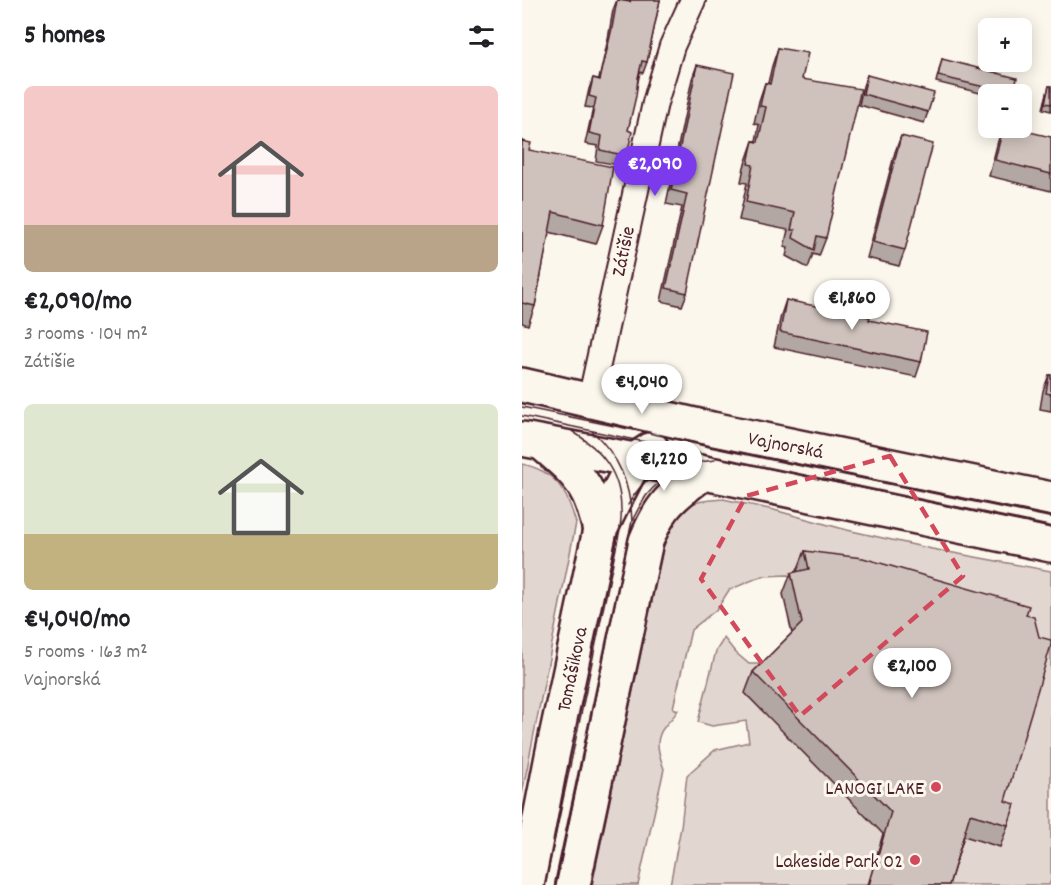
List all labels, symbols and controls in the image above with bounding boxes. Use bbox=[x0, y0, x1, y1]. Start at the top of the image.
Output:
text: 5 homes bbox=[24, 18, 106, 55]
map controls bbox=[978, 18, 1032, 138]
button: + bbox=[978, 18, 1032, 72]
icon: filters bbox=[465, 20, 498, 53]
button: − bbox=[978, 84, 1032, 138]
icon: home bbox=[207, 125, 315, 233]
pin: €2,090 bbox=[606, 146, 704, 197]
text: €2,090 bbox=[628, 151, 682, 179]
street label: Zátišie bbox=[606, 224, 644, 279]
pin: €1,860 bbox=[803, 280, 901, 331]
text: €2,090/mo bbox=[24, 284, 132, 321]
text: €1,860 bbox=[828, 285, 876, 313]
text: 3 rooms · 104 m² bbox=[24, 321, 148, 349]
text: Zátišie bbox=[24, 349, 75, 377]
pin: €4,040 bbox=[593, 364, 691, 415]
text: €4,040 bbox=[615, 369, 669, 397]
street label: Vajnorská bbox=[745, 426, 826, 468]
pin: €1,220 bbox=[615, 441, 713, 492]
icon: home bbox=[207, 443, 315, 551]
text: €1,220 bbox=[640, 446, 688, 474]
text: €4,040/mo bbox=[24, 602, 130, 639]
street label: Tomášikova bbox=[551, 624, 597, 715]
text: 5 rooms · 163 m² bbox=[24, 639, 148, 667]
pin: €2,100 bbox=[863, 648, 961, 699]
text: €2,100 bbox=[887, 653, 937, 681]
text: Vajnorská bbox=[24, 667, 100, 695]
place label: LANOGI LAKE bbox=[825, 776, 924, 804]
marker: LANOGI LAKE bbox=[929, 780, 943, 794]
place label: Lakeside Park 02 bbox=[775, 849, 903, 877]
marker: Lakeside Park 02 bbox=[908, 853, 922, 867]

